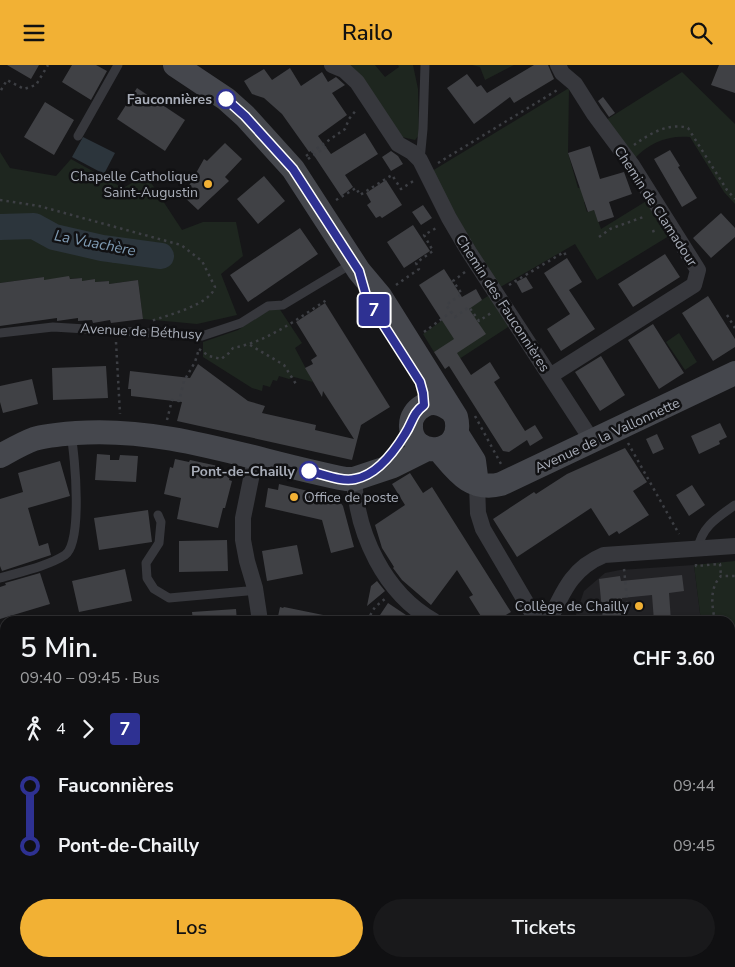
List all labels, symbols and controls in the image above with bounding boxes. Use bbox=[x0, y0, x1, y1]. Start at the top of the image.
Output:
text: Railo bbox=[342, 18, 393, 48]
icon: menu bbox=[20, 19, 48, 47]
icon: search bbox=[687, 19, 715, 47]
marker: Fauconnières bbox=[216, 89, 236, 109]
place label: Fauconnières bbox=[127, 90, 212, 109]
street label: Chemin de Clamadour bbox=[609, 142, 702, 270]
place label: Chapelle Catholique Saint-Augustin bbox=[70, 167, 198, 202]
marker: Chapelle Catholique Saint-Augustin bbox=[202, 178, 214, 190]
water label: La Vuachère bbox=[53, 225, 137, 261]
street label: Chemin des Fauconnières bbox=[451, 231, 554, 376]
line badge: 7 bbox=[358, 294, 390, 326]
text: 7 bbox=[369, 298, 379, 322]
street label: Avenue de Béthusy bbox=[80, 319, 203, 344]
street label: Avenue de la Vallonnette bbox=[531, 393, 683, 477]
marker: Pont-de-Chailly bbox=[299, 461, 319, 481]
place label: Pont-de-Chailly bbox=[191, 462, 296, 481]
place label: Office de poste bbox=[304, 488, 398, 507]
marker: Office de poste bbox=[288, 491, 300, 503]
place label: Collège de Chailly bbox=[515, 597, 630, 616]
marker: Collège de Chailly bbox=[633, 600, 645, 612]
text: 5 Min. bbox=[20, 629, 98, 667]
text: CHF 3.60 bbox=[633, 646, 715, 672]
text: 09:40 – 09:45 · Bus bbox=[20, 667, 160, 689]
icon: walk bbox=[20, 715, 48, 743]
icon: forward bbox=[74, 715, 102, 743]
text: 7 bbox=[120, 717, 130, 741]
text: 4 bbox=[56, 718, 66, 740]
text: Fauconnières bbox=[58, 773, 174, 799]
text: 09:44 bbox=[673, 775, 715, 797]
text: Pont-de-Chailly bbox=[58, 833, 199, 859]
text: 09:45 bbox=[673, 835, 715, 857]
button: Los bbox=[20, 899, 363, 957]
button: Tickets bbox=[373, 899, 715, 957]

